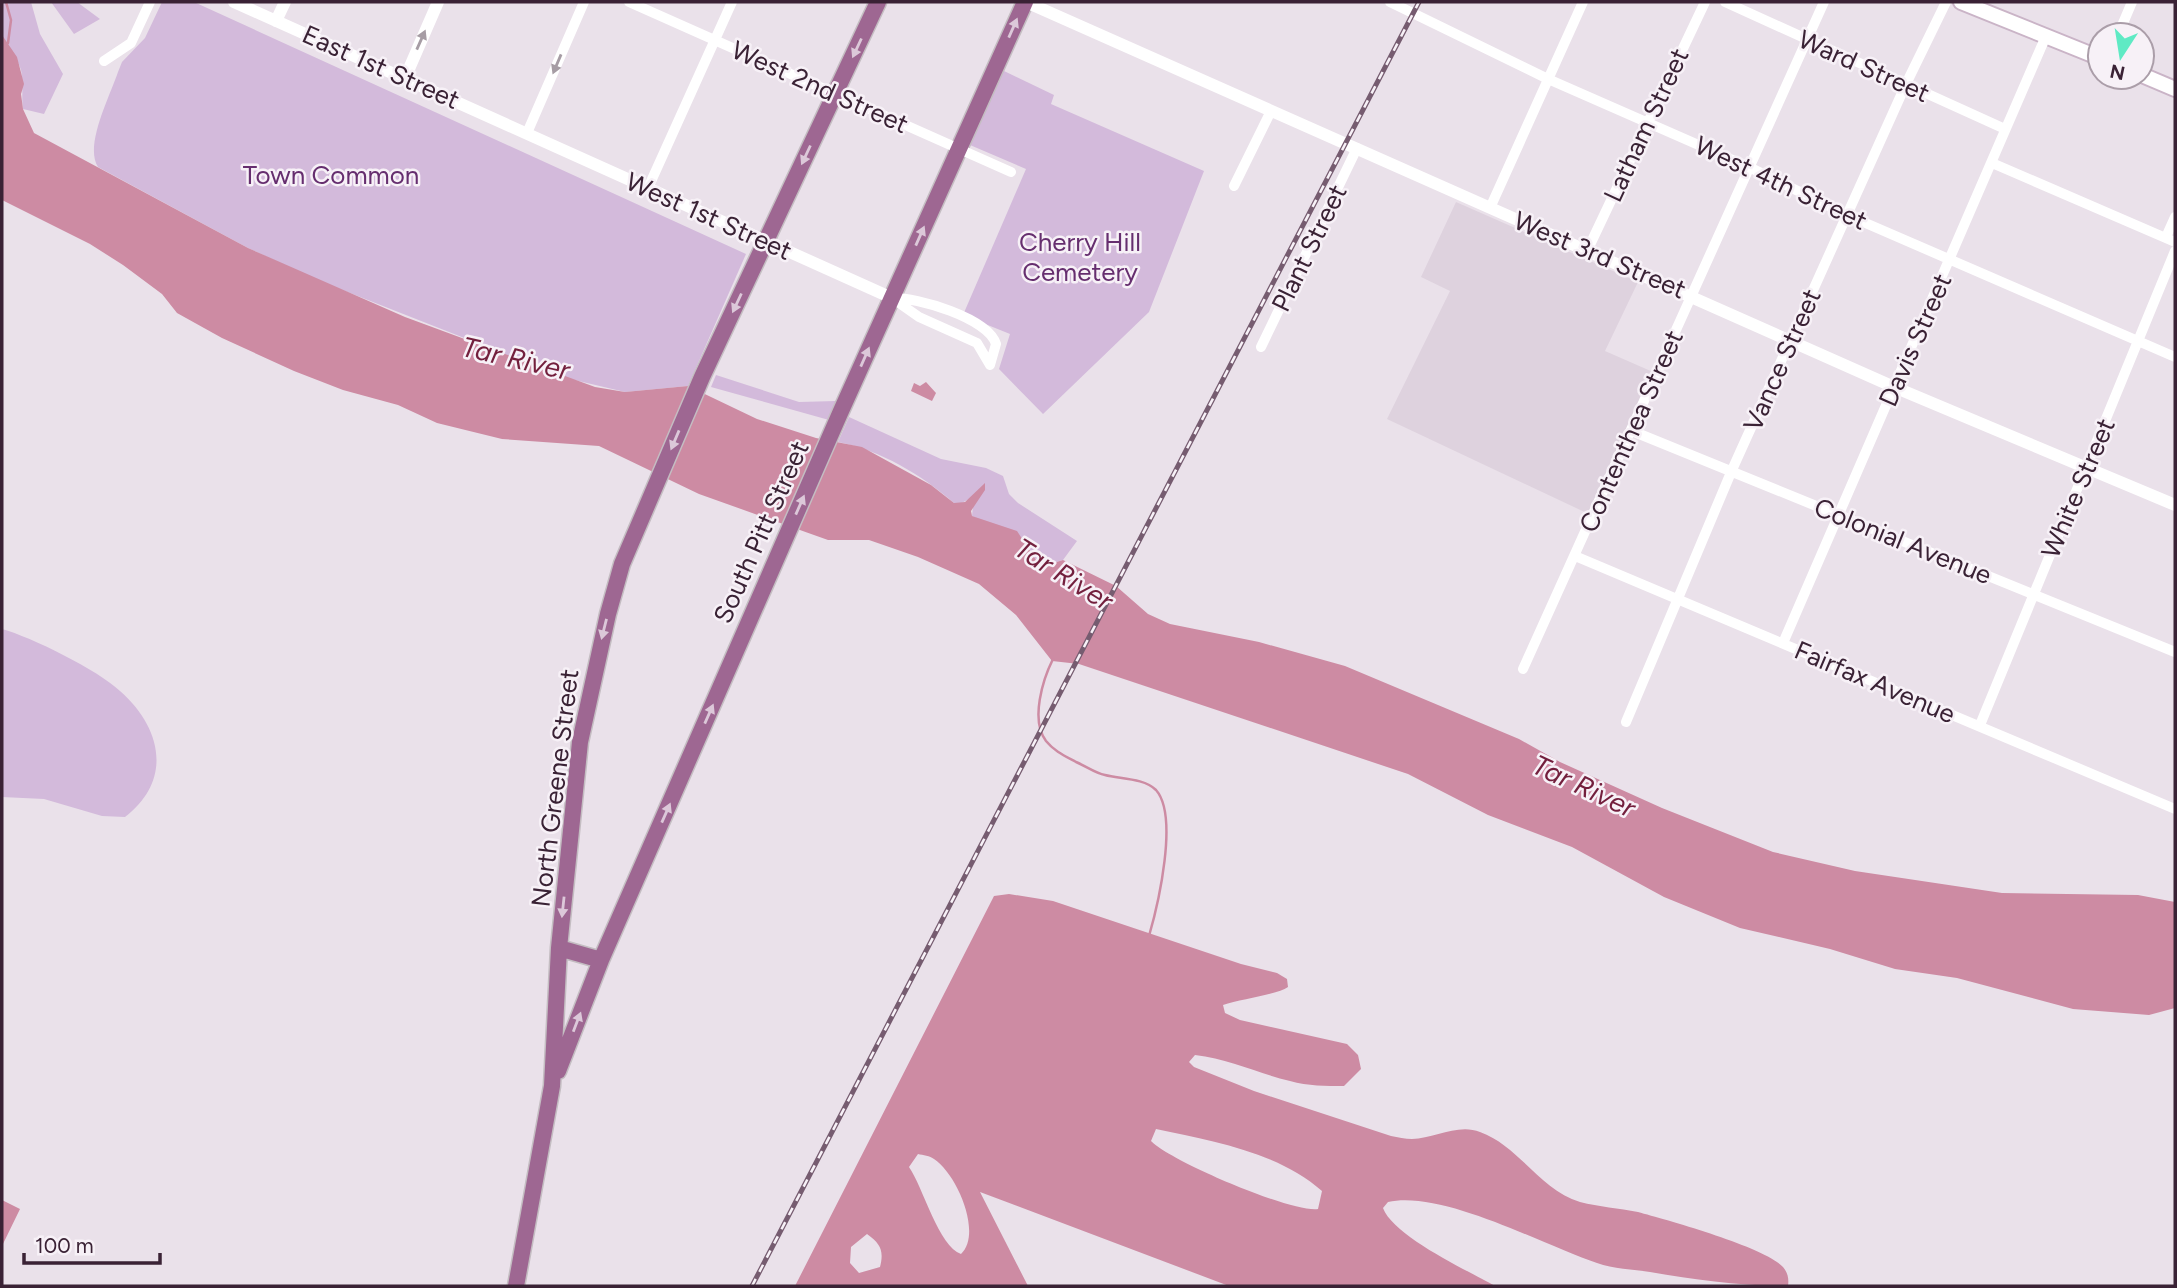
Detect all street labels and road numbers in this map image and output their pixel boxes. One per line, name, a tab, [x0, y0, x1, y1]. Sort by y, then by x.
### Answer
street label: East 1st Street	[297, 18, 465, 116]
street label: Ward Street	[1793, 23, 1935, 109]
street label: West 2nd Street	[727, 34, 913, 140]
street label: Latham Street	[1596, 43, 1696, 207]
street label: West 4th Street	[1690, 129, 1872, 237]
street label: West 1st Street	[621, 165, 797, 267]
street label: Plant Street	[1264, 179, 1354, 317]
street label: West 3rd Street	[1509, 204, 1691, 306]
street label: Davis Street	[1872, 269, 1959, 411]
street label: Vance Street	[1736, 284, 1828, 436]
street label: Contenthea Street	[1572, 325, 1690, 537]
street label: White Street	[2034, 413, 2122, 563]
street label: South Pitt Street	[706, 436, 816, 628]
street label: Colonial Avenue	[1810, 491, 1996, 591]
street label: Fairfax Avenue	[1790, 634, 1960, 730]
street label: North Greene Street	[525, 667, 586, 909]

